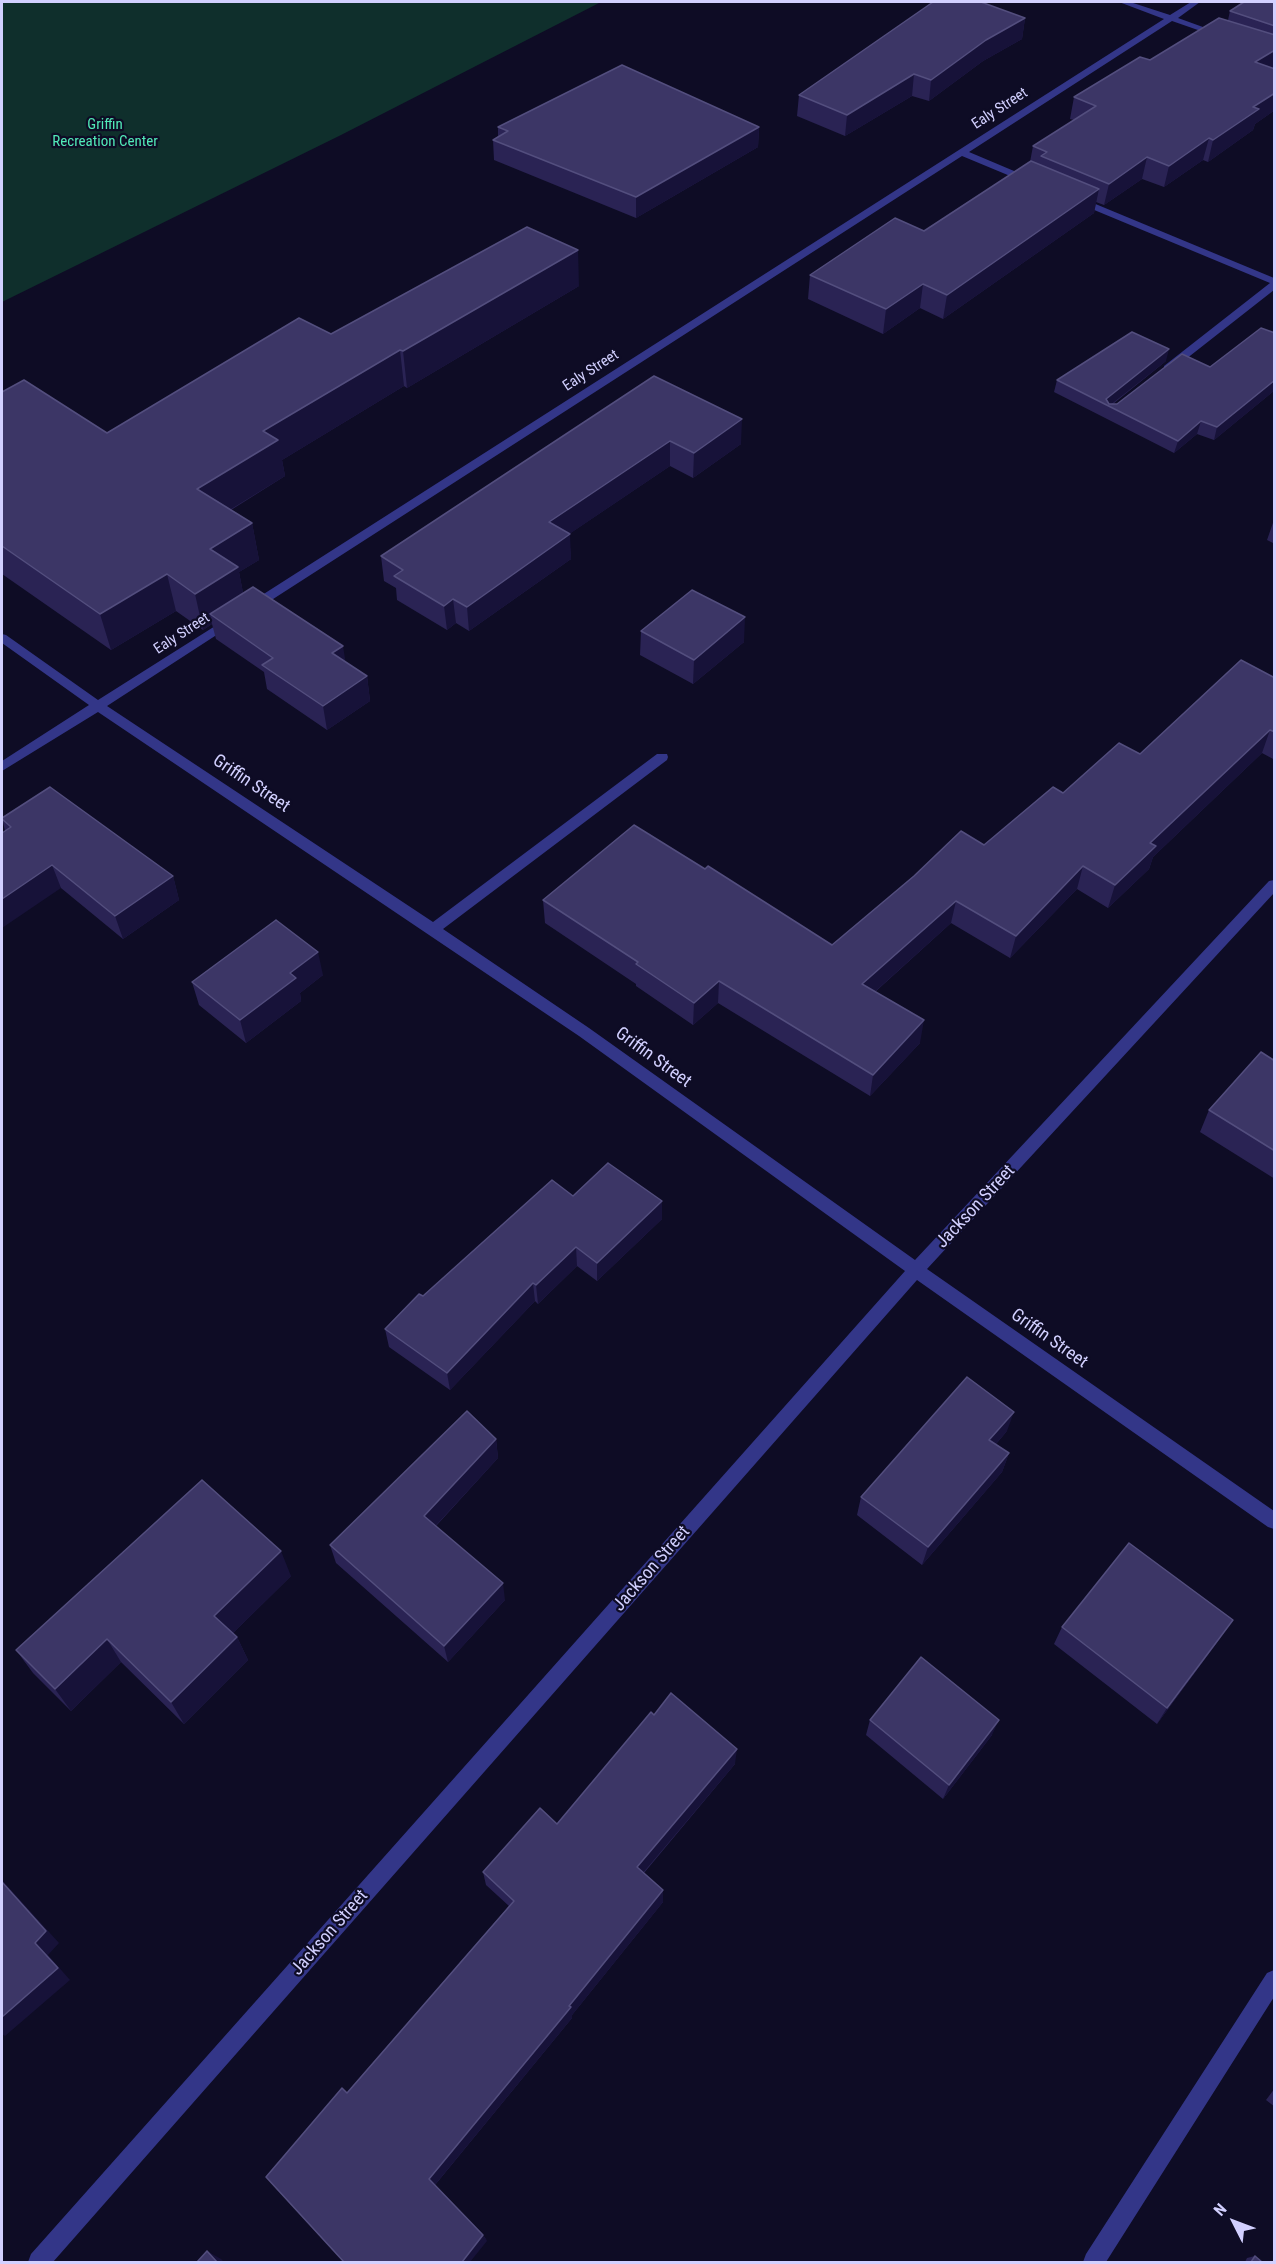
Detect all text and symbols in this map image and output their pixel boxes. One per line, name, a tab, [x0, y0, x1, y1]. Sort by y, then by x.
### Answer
street label: Ealy Street	[969, 84, 1031, 134]
park label: Griffin Recreation Center	[52, 116, 158, 151]
street label: Ealy Street	[560, 346, 622, 396]
street label: Ealy Street	[151, 609, 213, 659]
street label: Griffin Street	[208, 750, 294, 818]
street label: Griffin Street	[611, 1023, 695, 1093]
street label: Jackson Street	[932, 1161, 1020, 1253]
street label: Griffin Street	[1006, 1305, 1092, 1373]
street label: Jackson Street	[609, 1522, 695, 1616]
street label: Jackson Street	[287, 1886, 373, 1980]
north arrow	[1204, 2192, 1264, 2252]
text: N	[1210, 2200, 1231, 2220]

